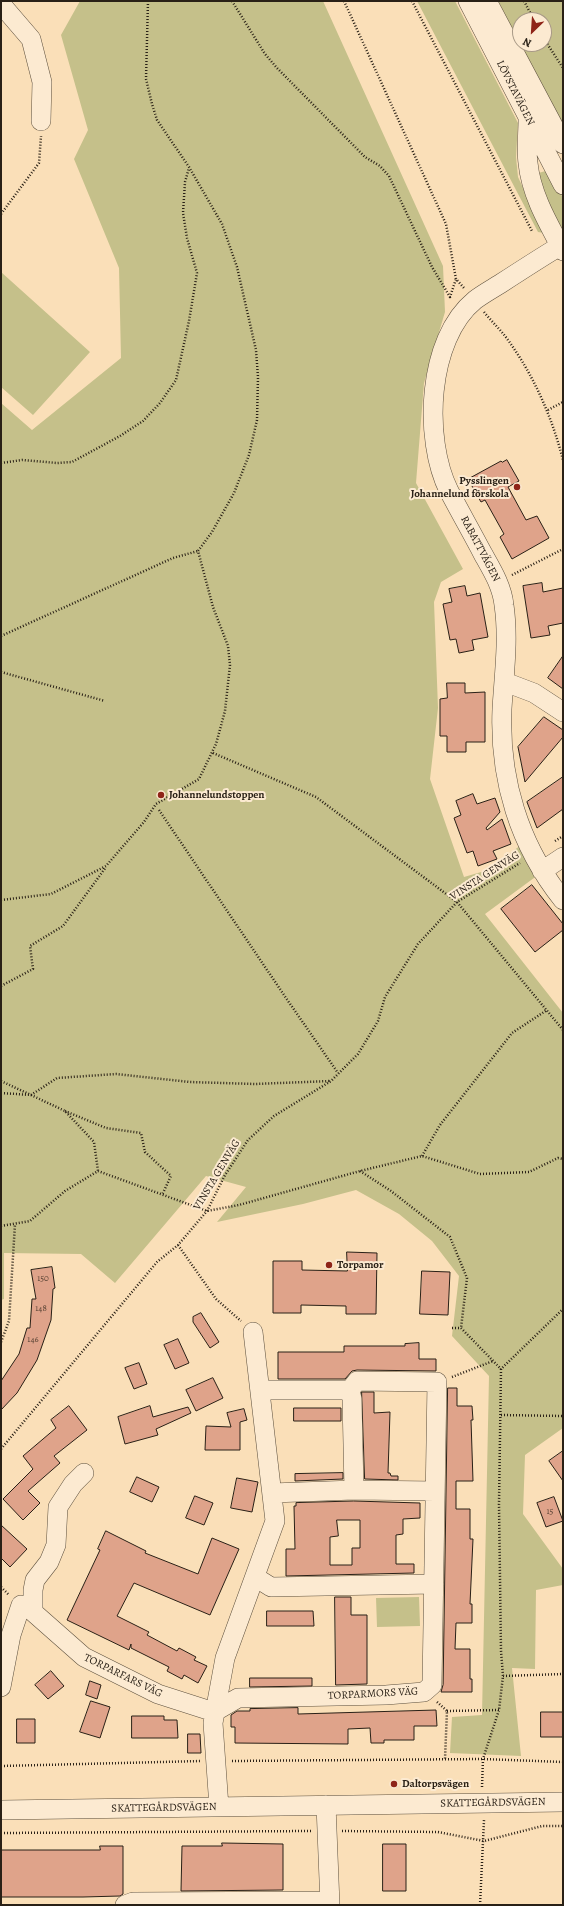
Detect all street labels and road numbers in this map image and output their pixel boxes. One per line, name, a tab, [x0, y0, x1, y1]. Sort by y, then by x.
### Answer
street label: LÖVSTAVÄGEN	[493, 58, 537, 128]
street label: RABATTVÄGEN	[457, 514, 503, 584]
street label: VINSTA GENVÄG	[448, 849, 522, 903]
street label: VINSTA GENVÄG	[191, 1137, 243, 1213]
street label: TORPARFARS VÄG	[82, 1651, 164, 1701]
street label: TORPARMORS VÄG	[327, 1685, 419, 1703]
street label: SKATTEGÅRDSVÄGEN	[440, 1795, 546, 1811]
street label: SKATTEGÅRDSVÄGEN	[111, 1800, 217, 1816]

